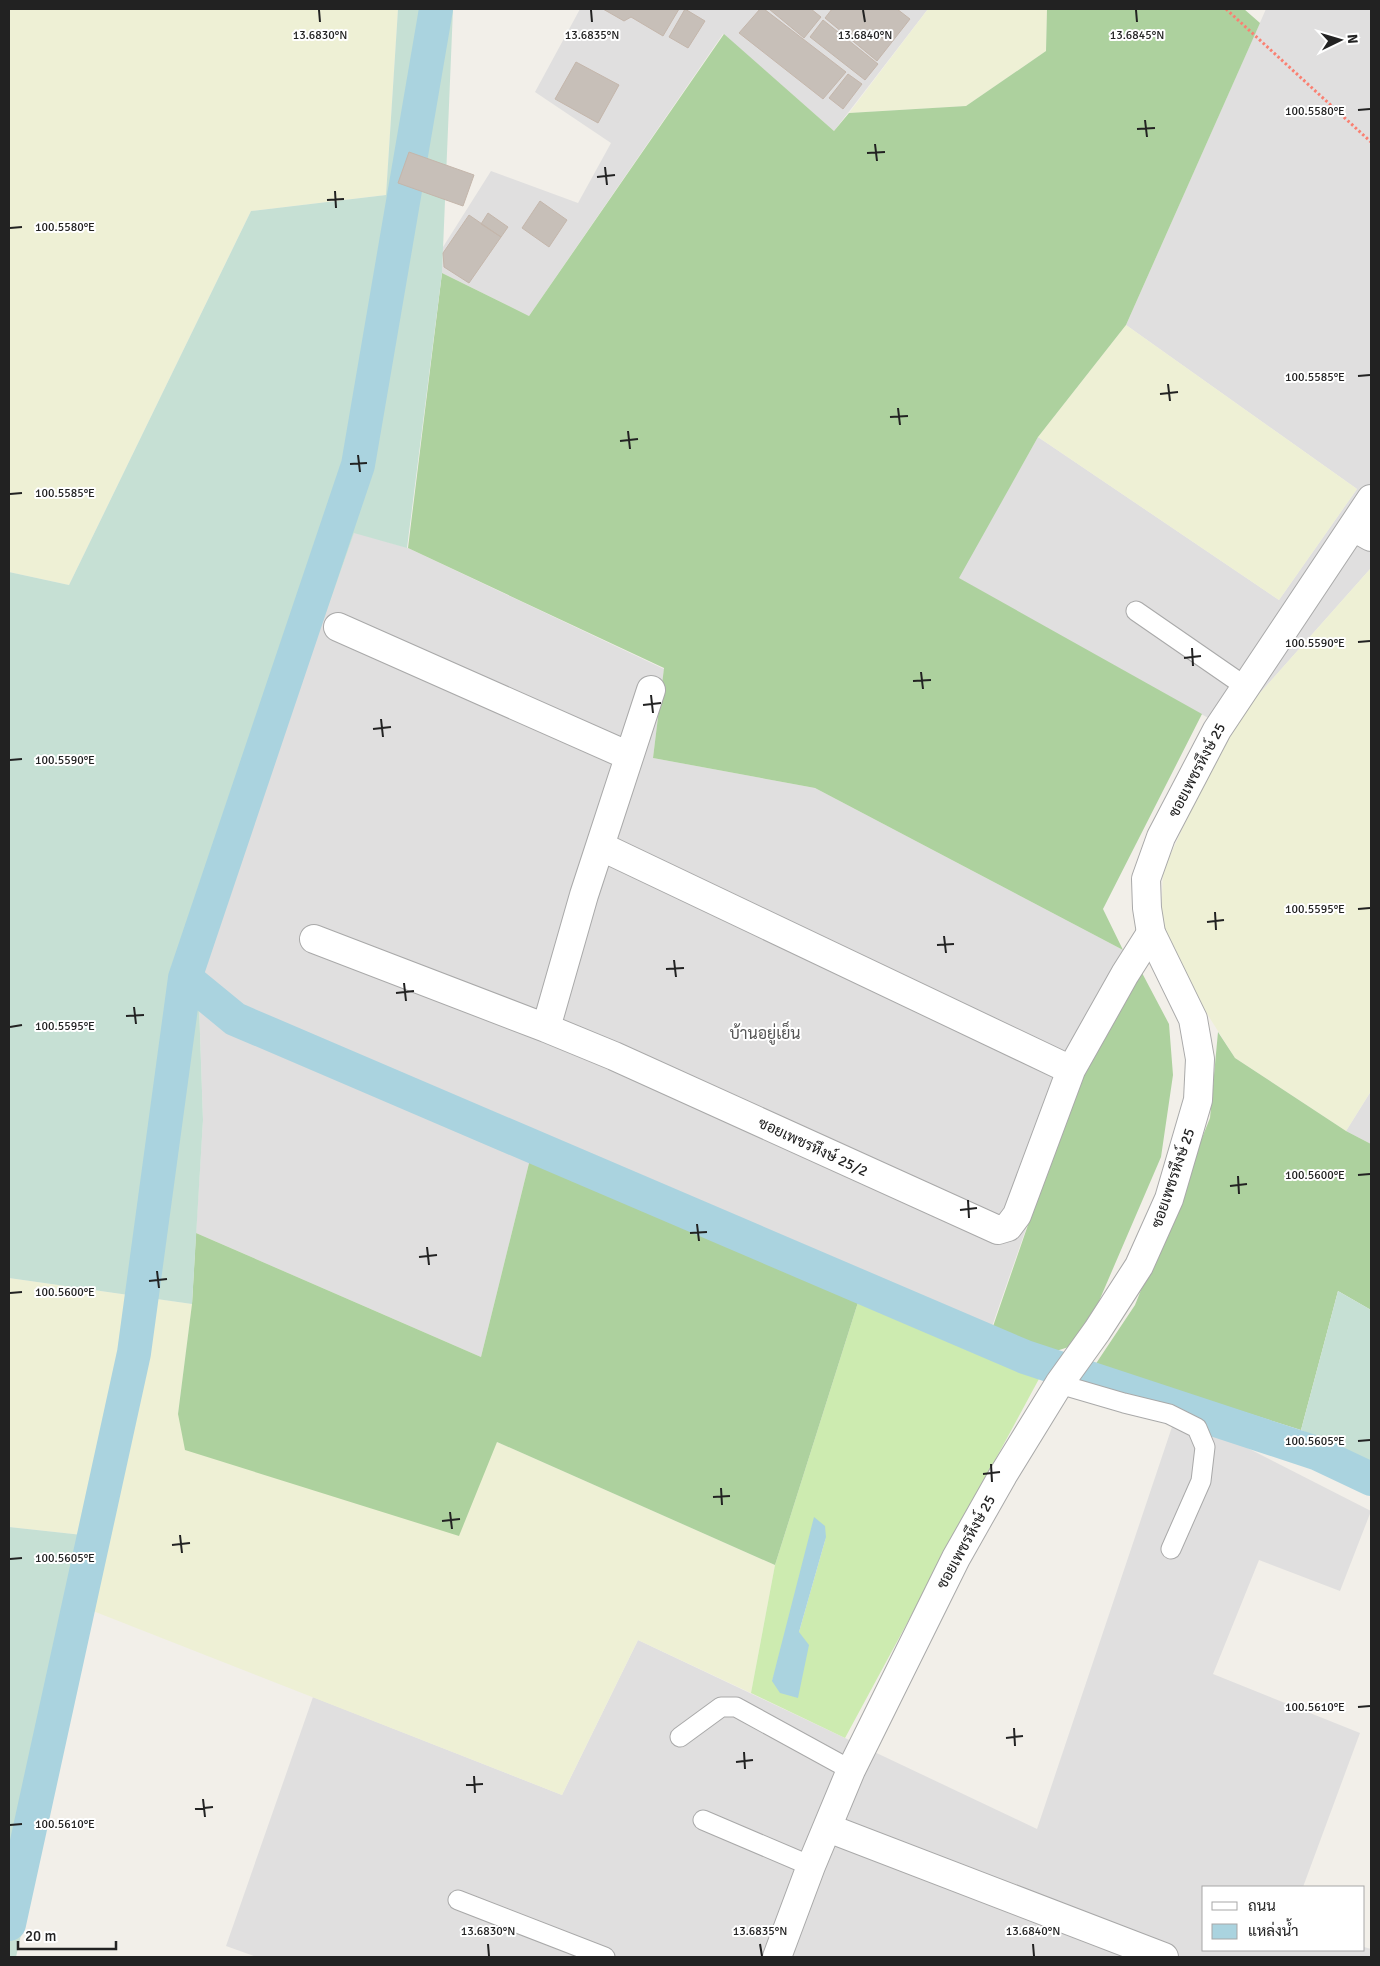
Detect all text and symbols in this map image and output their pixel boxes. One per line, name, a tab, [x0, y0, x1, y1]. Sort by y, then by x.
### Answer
north arrow	[1315, 15, 1365, 65]
text: 13.6830°N	[293, 28, 347, 43]
text: 13.6835°N	[565, 28, 619, 43]
text: 13.6840°N	[838, 28, 892, 43]
text: 13.6845°N	[1110, 28, 1164, 43]
text: N	[1344, 33, 1361, 45]
text: 100.5580°E	[1285, 104, 1345, 119]
text: 100.5580°E	[35, 220, 95, 235]
text: 100.5585°E	[1285, 370, 1345, 385]
text: 100.5585°E	[35, 486, 95, 501]
text: 100.5590°E	[1285, 636, 1345, 651]
street label: ซอยเพชรหึงษ์ 25	[1164, 719, 1229, 820]
text: 100.5590°E	[35, 753, 95, 768]
text: 100.5595°E	[1285, 902, 1345, 917]
text: 100.5595°E	[35, 1019, 95, 1034]
district label: บ้านอยู่เย็น	[729, 1020, 801, 1045]
street label: ซอยเพชรหึงษ์ 25/2	[755, 1113, 871, 1180]
street label: ซอยเพชรหึงษ์ 25	[1147, 1125, 1199, 1230]
text: 100.5600°E	[1285, 1168, 1345, 1183]
text: 100.5600°E	[35, 1285, 95, 1300]
text: 100.5605°E	[1285, 1434, 1345, 1449]
street label: ซอยเพชรหึงษ์ 25	[932, 1491, 999, 1592]
text: 100.5605°E	[35, 1551, 95, 1566]
text: 100.5610°E	[1285, 1700, 1345, 1715]
text: 100.5610°E	[35, 1817, 95, 1832]
legend	[1202, 1886, 1365, 1951]
text: ถนน	[1248, 1897, 1276, 1915]
scale bar	[18, 1918, 115, 1950]
text: แหล่งน้ำ	[1248, 1918, 1299, 1940]
text: 13.6830°N	[461, 1924, 515, 1939]
text: 13.6835°N	[733, 1924, 787, 1939]
text: 13.6840°N	[1006, 1924, 1060, 1939]
text: 20 m	[25, 1927, 56, 1945]

